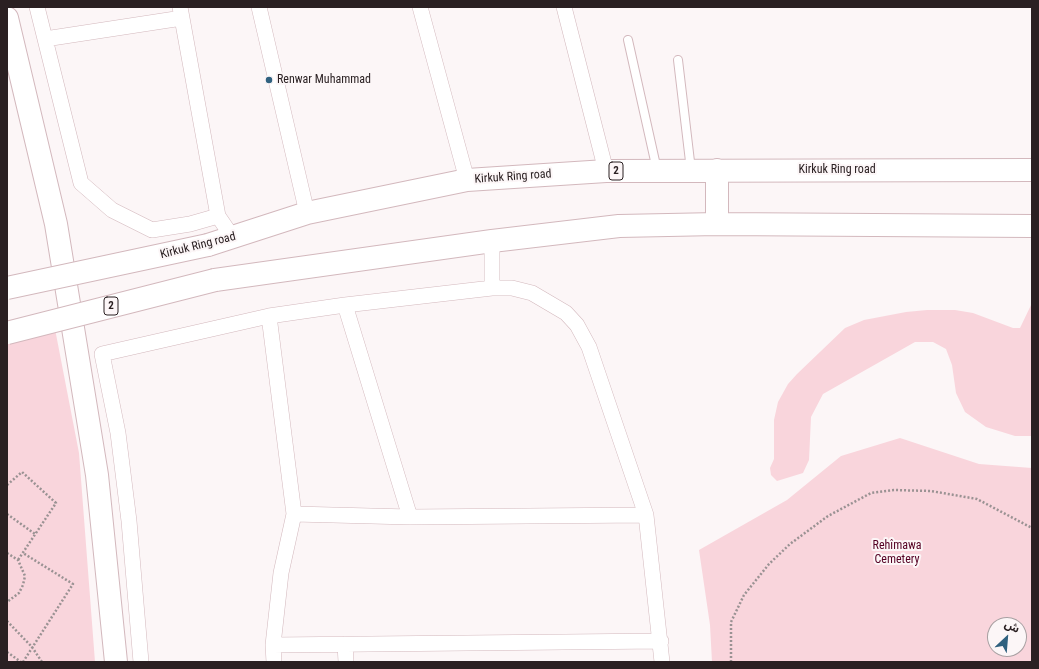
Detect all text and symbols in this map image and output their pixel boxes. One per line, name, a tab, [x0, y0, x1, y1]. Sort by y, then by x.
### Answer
place label: Renwar Muhammad	[277, 73, 371, 87]
marker: Renwar Muhammad	[264, 75, 274, 85]
road number: 2	[609, 162, 623, 180]
street label: Kirkuk Ring road	[798, 163, 876, 177]
street label: Kirkuk Ring road	[474, 167, 552, 187]
street label: Kirkuk Ring road	[159, 230, 237, 262]
road number: 2	[104, 297, 118, 315]
park label: Rehîmawa Cemetery	[873, 539, 921, 567]
north arrow	[987, 617, 1027, 657]
text: ش	[1002, 618, 1022, 636]

